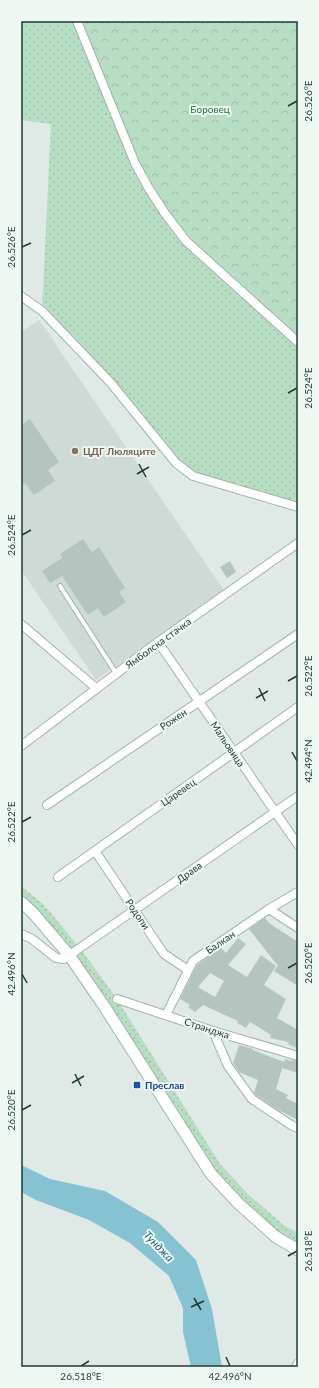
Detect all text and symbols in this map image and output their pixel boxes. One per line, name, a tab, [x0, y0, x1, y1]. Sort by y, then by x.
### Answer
text: 26.526°E	[302, 80, 314, 122]
park label: Боровец	[190, 103, 230, 115]
text: 26.526°E	[5, 226, 17, 268]
text: 26.524°E	[302, 367, 314, 409]
place label: ЦДГ Люляците	[83, 445, 156, 457]
marker: ЦДГ Люляците	[70, 446, 80, 456]
text: 26.524°E	[5, 514, 17, 556]
street label: Ямболска стачка	[122, 615, 193, 671]
text: 26.522°E	[302, 655, 314, 697]
street label: Рожен	[157, 706, 189, 732]
street label: Мальовица	[208, 719, 248, 769]
text: 42.494°N	[302, 739, 314, 783]
street label: Царевец	[158, 776, 198, 808]
text: 26.522°E	[5, 801, 17, 843]
street label: Драва	[174, 859, 204, 885]
street label: Родопи	[123, 896, 153, 932]
street label: Балкан	[203, 928, 237, 956]
text: 26.520°E	[302, 942, 314, 984]
text: 42.496°N	[5, 952, 17, 996]
street label: Странджа	[183, 1015, 231, 1041]
place label: Преслав	[145, 1079, 184, 1091]
marker: Преслав	[132, 1080, 142, 1090]
text: 26.520°E	[5, 1089, 17, 1131]
water label: Тунджа	[141, 1228, 177, 1264]
text: 26.518°E	[302, 1230, 314, 1272]
text: 26.518°E	[60, 1370, 102, 1382]
text: 42.496°N	[208, 1370, 252, 1382]

